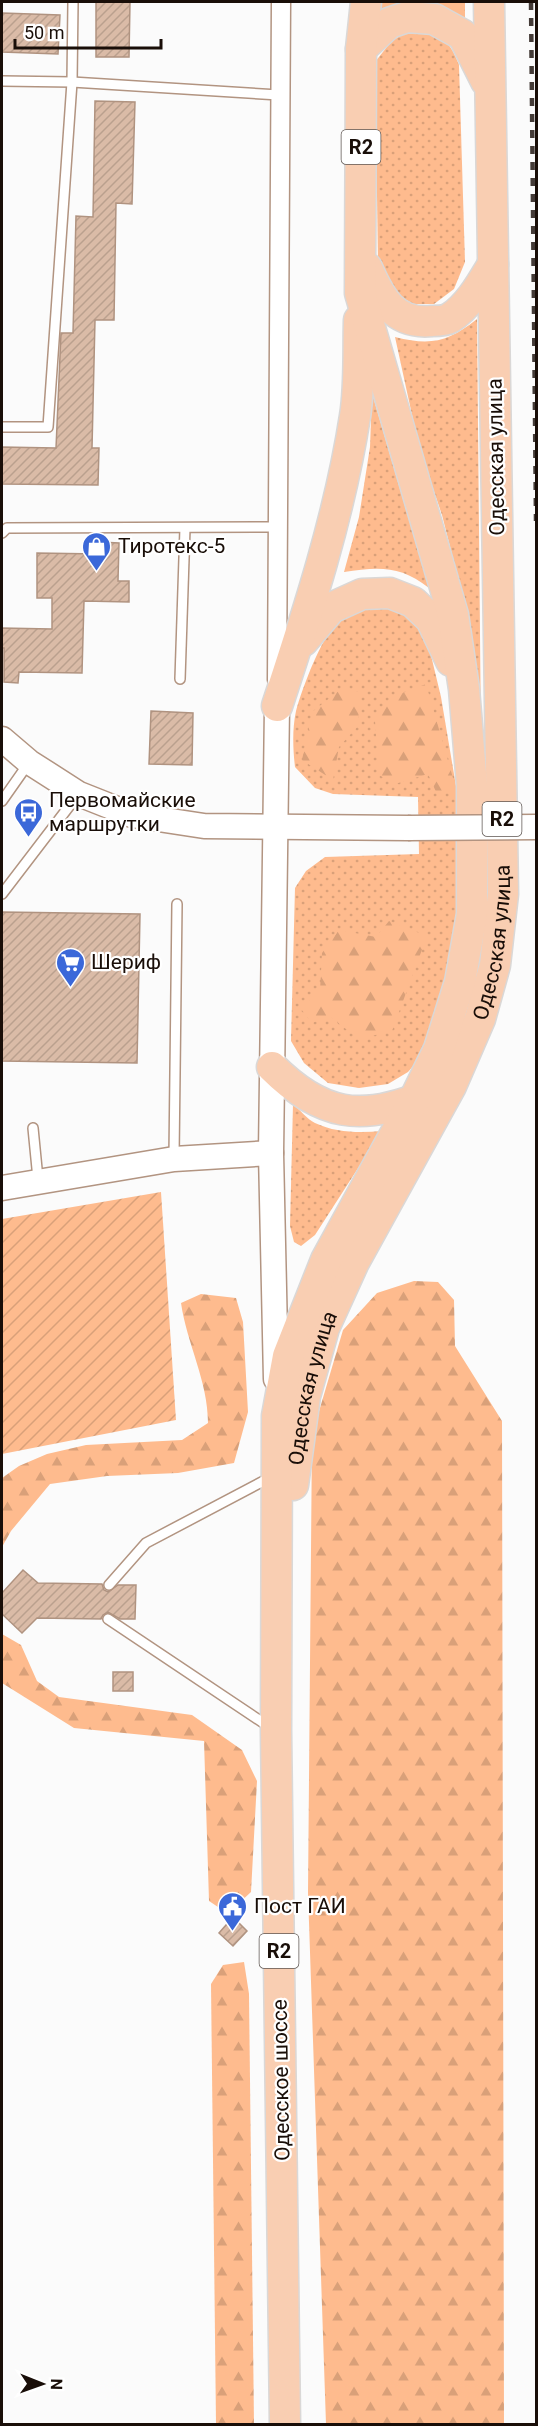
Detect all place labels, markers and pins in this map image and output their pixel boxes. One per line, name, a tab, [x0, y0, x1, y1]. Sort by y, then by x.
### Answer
shop icon: Тиротекс-5	[81, 530, 113, 572]
place label: Тиротекс-5	[118, 534, 225, 558]
place label: Первомайские маршрутки	[49, 788, 196, 836]
bus stop icon: Первомайские маршрутки	[12, 796, 44, 838]
supermarket icon: Шериф	[54, 946, 86, 988]
place label: Шериф	[91, 950, 161, 974]
public building icon: Пост ГАИ	[217, 1890, 249, 1932]
place label: Пост ГАИ	[254, 1894, 346, 1918]

